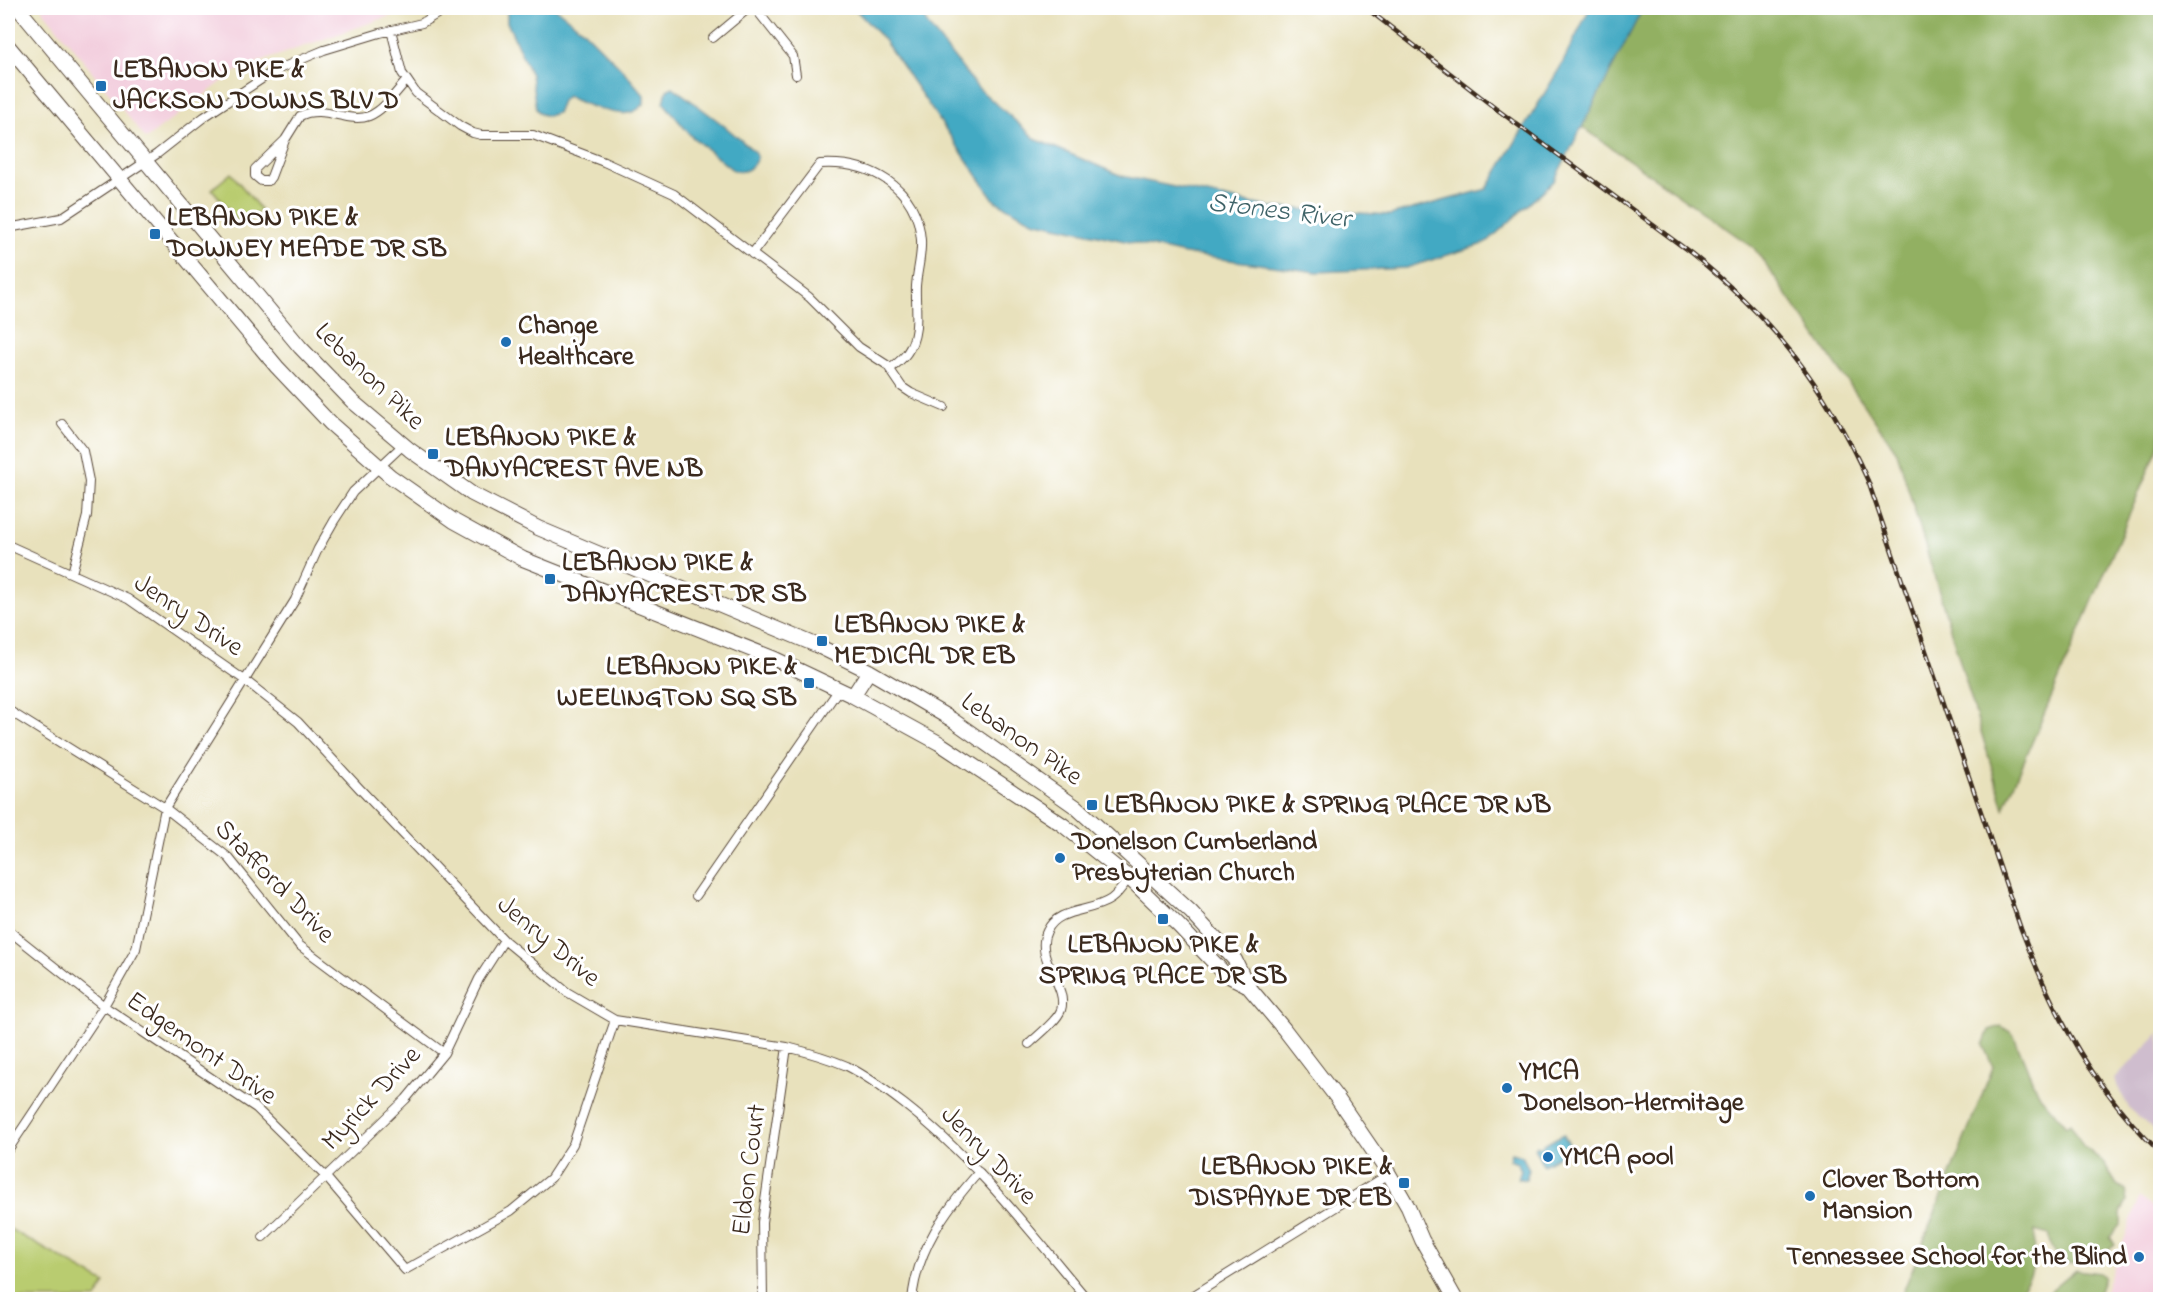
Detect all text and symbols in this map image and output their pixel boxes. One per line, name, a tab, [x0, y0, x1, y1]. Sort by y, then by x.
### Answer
place label: LEBANON PIKE & JACKSON DOWNS BLV D	[113, 51, 399, 121]
marker: LEBANON PIKE & JACKSON DOWNS BLV D	[94, 79, 108, 93]
water label: Stones River	[1206, 183, 1356, 241]
place label: LEBANON PIKE & DOWNEY MEADE DR SB	[165, 199, 447, 269]
marker: LEBANON PIKE & DOWNEY MEADE DR SB	[148, 227, 162, 241]
place label: Change Healthcare	[518, 307, 635, 377]
street label: Lebanon Pike	[305, 314, 434, 441]
marker: Change Healthcare	[499, 335, 513, 349]
place label: LEBANON PIKE & DANYACREST AVE NB	[443, 419, 703, 489]
marker: LEBANON PIKE & DANYACREST AVE NB	[426, 447, 440, 461]
place label: LEBANON PIKE & DANYACREST DR SB	[560, 544, 807, 614]
street label: Jenry Drive	[125, 565, 252, 668]
marker: LEBANON PIKE & DANYACREST DR SB	[543, 572, 557, 586]
place label: LEBANON PIKE & MEDICAL DR EB	[834, 606, 1026, 676]
marker: LEBANON PIKE & MEDICAL DR EB	[815, 634, 829, 648]
place label: LEBANON PIKE & WEELINGTON SQ SB	[557, 648, 798, 718]
marker: LEBANON PIKE & WEELINGTON SQ SB	[802, 676, 816, 690]
street label: Lebanon Pike	[952, 684, 1091, 797]
place label: LEBANON PIKE & SPRING PLACE DR NB	[1104, 786, 1551, 825]
marker: LEBANON PIKE & SPRING PLACE DR NB	[1085, 798, 1099, 812]
street label: Stafford Drive	[205, 811, 344, 954]
place label: Donelson Cumberland Presbyterian Church	[1070, 823, 1318, 893]
marker: Donelson Cumberland Presbyterian Church	[1053, 851, 1067, 865]
street label: Jenry Drive	[488, 887, 609, 998]
marker: LEBANON PIKE & SPRING PLACE DR SB	[1156, 912, 1170, 926]
place label: LEBANON PIKE & SPRING PLACE DR SB	[1039, 926, 1287, 996]
street label: Edgemont Drive	[118, 982, 285, 1116]
street label: Myrick Drive	[313, 1037, 432, 1160]
place label: YMCA Donelson-Hermitage	[1517, 1053, 1745, 1124]
marker: YMCA Donelson-Hermitage	[1500, 1081, 1514, 1095]
street label: Jenry Drive	[931, 1097, 1046, 1215]
street label: Eldon Court	[723, 1102, 777, 1238]
place label: YMCA pool	[1559, 1138, 1673, 1177]
place label: LEBANON PIKE & DISPAYNE DR EB	[1188, 1148, 1393, 1218]
marker: YMCA pool	[1541, 1150, 1555, 1164]
place label: Clover Bottom Mansion	[1822, 1161, 1979, 1231]
marker: LEBANON PIKE & DISPAYNE DR EB	[1397, 1176, 1411, 1190]
marker: Clover Bottom Mansion	[1803, 1189, 1817, 1203]
place label: Tennessee School for the Blind	[1786, 1238, 2128, 1277]
marker: Tennessee School for the Blind	[2132, 1250, 2146, 1264]

